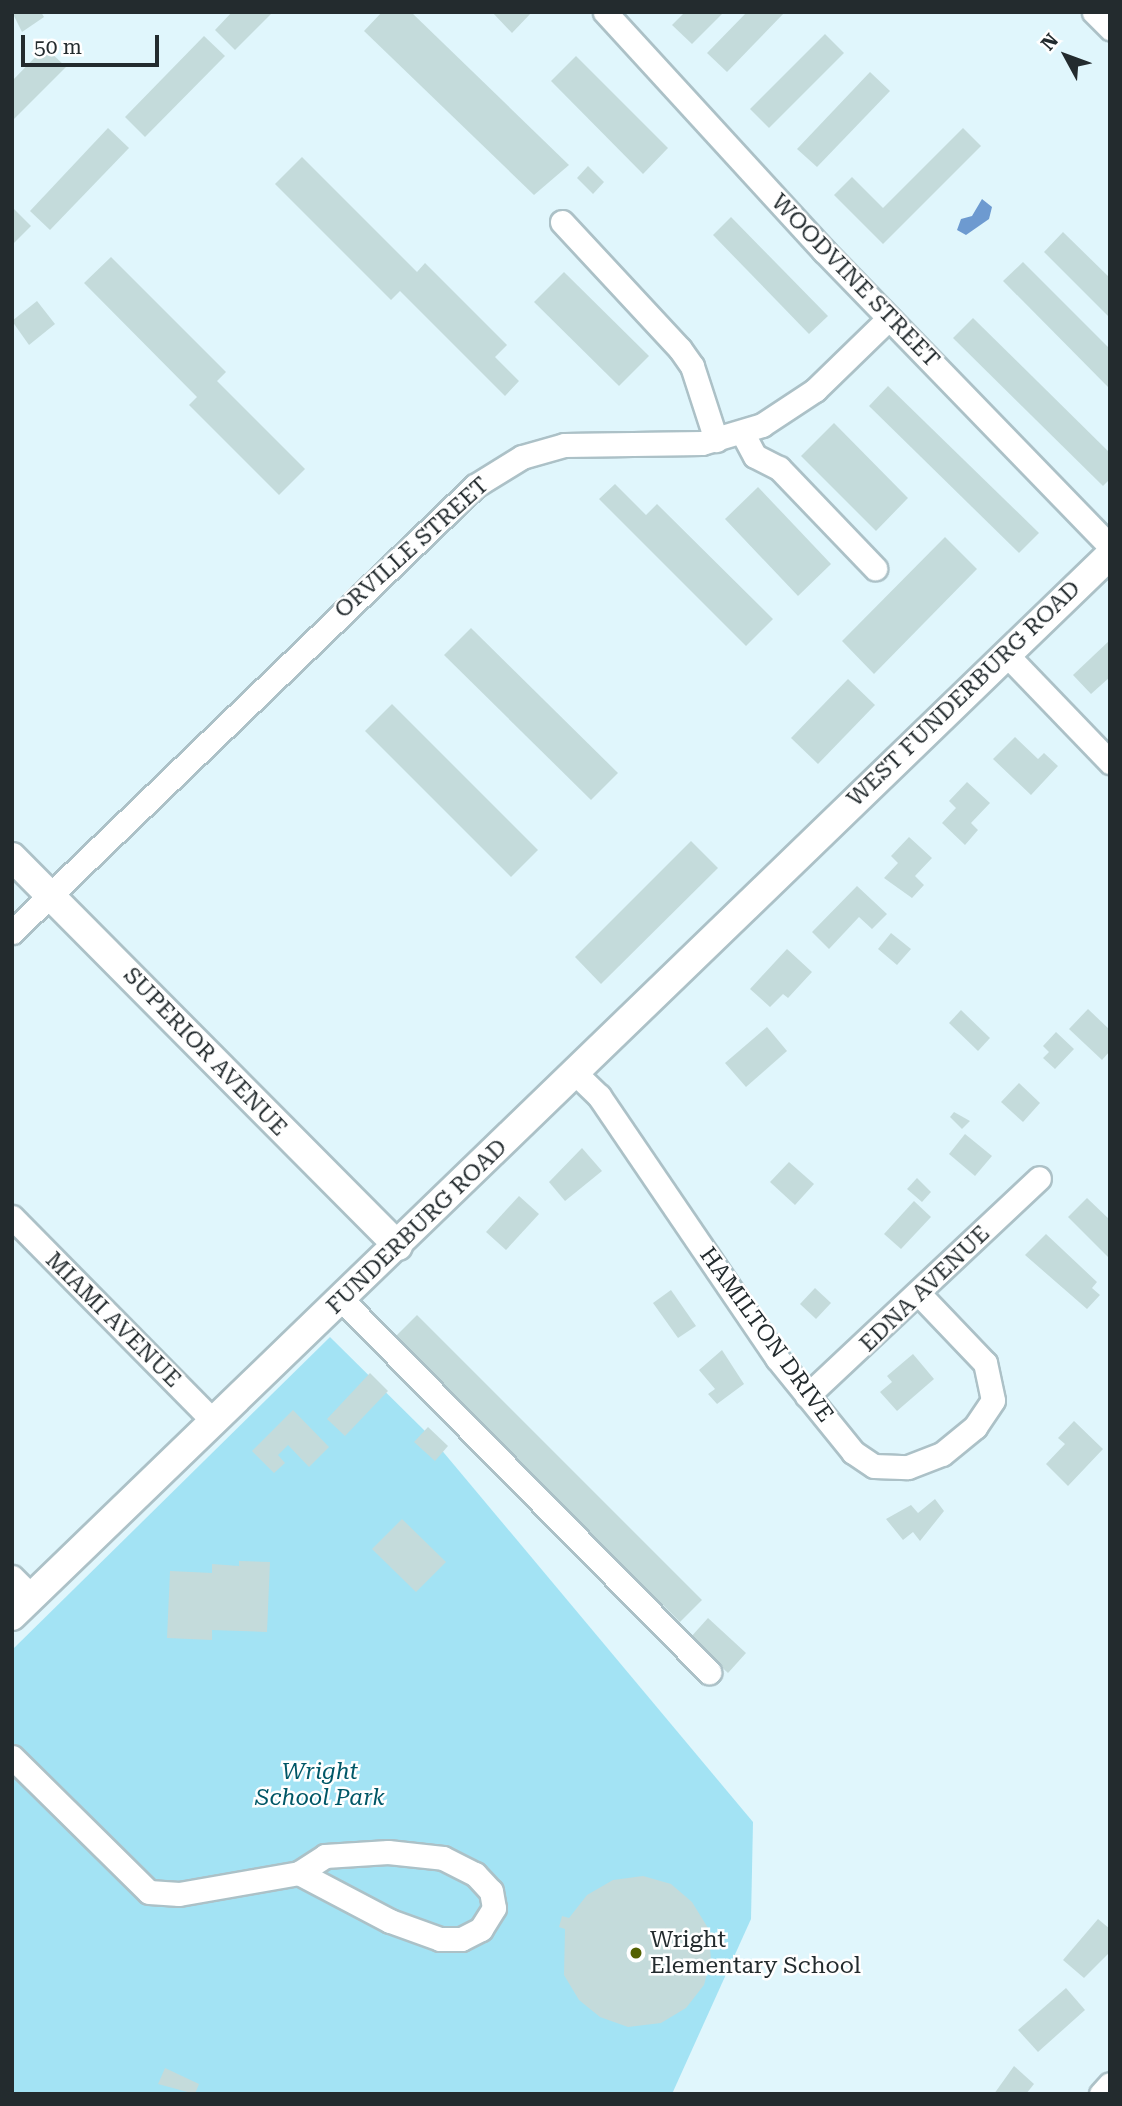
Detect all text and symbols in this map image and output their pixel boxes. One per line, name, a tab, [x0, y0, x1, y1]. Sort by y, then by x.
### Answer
scale bar	[24, 21, 163, 65]
north arrow	[1031, 21, 1101, 91]
text: N	[1036, 29, 1063, 55]
text: 50 m	[34, 35, 82, 59]
street label: WOODVINE STREET	[765, 188, 945, 374]
street label: ORVILLE STREET	[329, 472, 495, 624]
street label: WEST FUNDERBURG ROAD	[842, 575, 1086, 813]
street label: SUPERIOR AVENUE	[117, 962, 293, 1142]
street label: FUNDERBURG ROAD	[321, 1134, 513, 1320]
street label: EDNA AVENUE	[854, 1220, 996, 1358]
street label: HAMILTON DRIVE	[693, 1242, 839, 1428]
street label: MIAMI AVENUE	[40, 1247, 186, 1393]
park label: Wright School Park	[255, 1758, 385, 1812]
place label: Wright Elementary School	[650, 1926, 861, 1980]
marker: Wright Elementary School	[628, 1945, 644, 1961]

